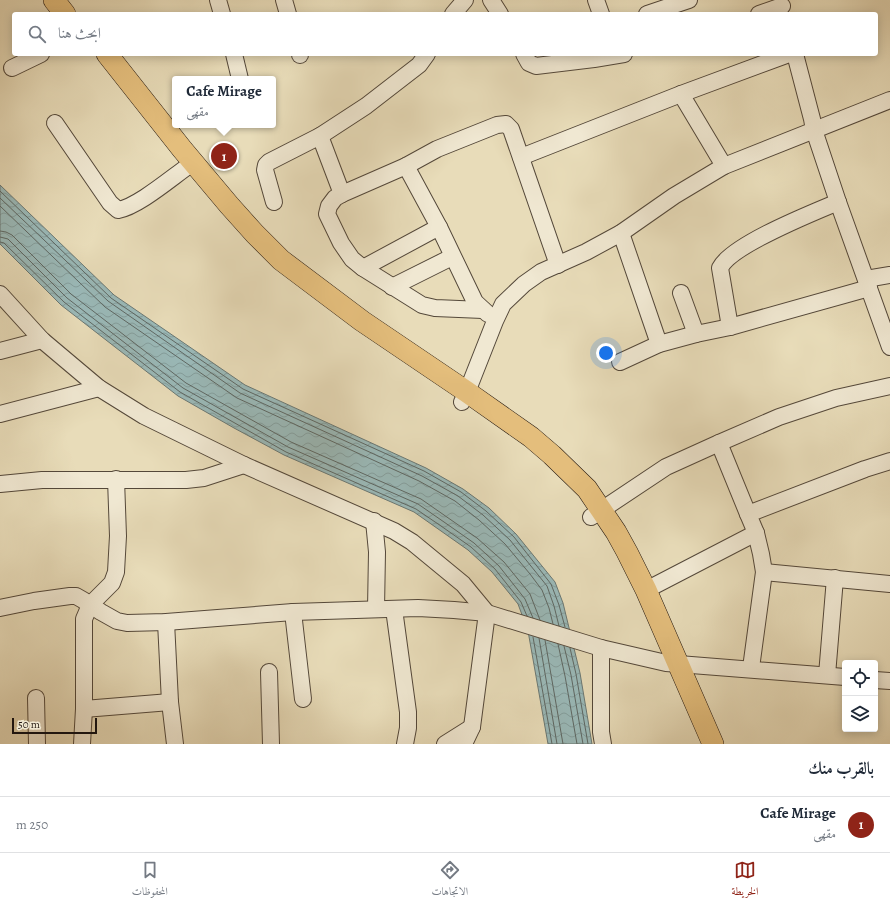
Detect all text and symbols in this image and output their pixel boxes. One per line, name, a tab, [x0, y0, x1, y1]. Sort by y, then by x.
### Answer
search box	[12, 12, 878, 56]
icon: search	[26, 23, 48, 45]
text: ابحث هنا	[58, 23, 101, 43]
popup	[172, 76, 276, 128]
text: Cafe Mirage	[186, 81, 262, 101]
text: مقهى	[186, 103, 209, 120]
pin: 1	[211, 141, 237, 171]
your location	[596, 343, 616, 363]
map controls	[842, 660, 878, 732]
button: locate	[842, 660, 878, 696]
button: layers	[842, 696, 878, 732]
scale bar	[12, 716, 97, 735]
text: 50 m	[18, 717, 40, 732]
text: بالقرب منك	[808, 757, 874, 780]
text: Cafe Mirage	[760, 803, 836, 823]
text: 250 m	[16, 816, 48, 833]
text: 1	[859, 816, 863, 833]
text: مقهى	[813, 825, 836, 842]
tab: المحفوظات	[132, 859, 168, 902]
tab: الاتجاهات	[431, 859, 468, 902]
tab: الخريطة	[732, 859, 758, 902]

